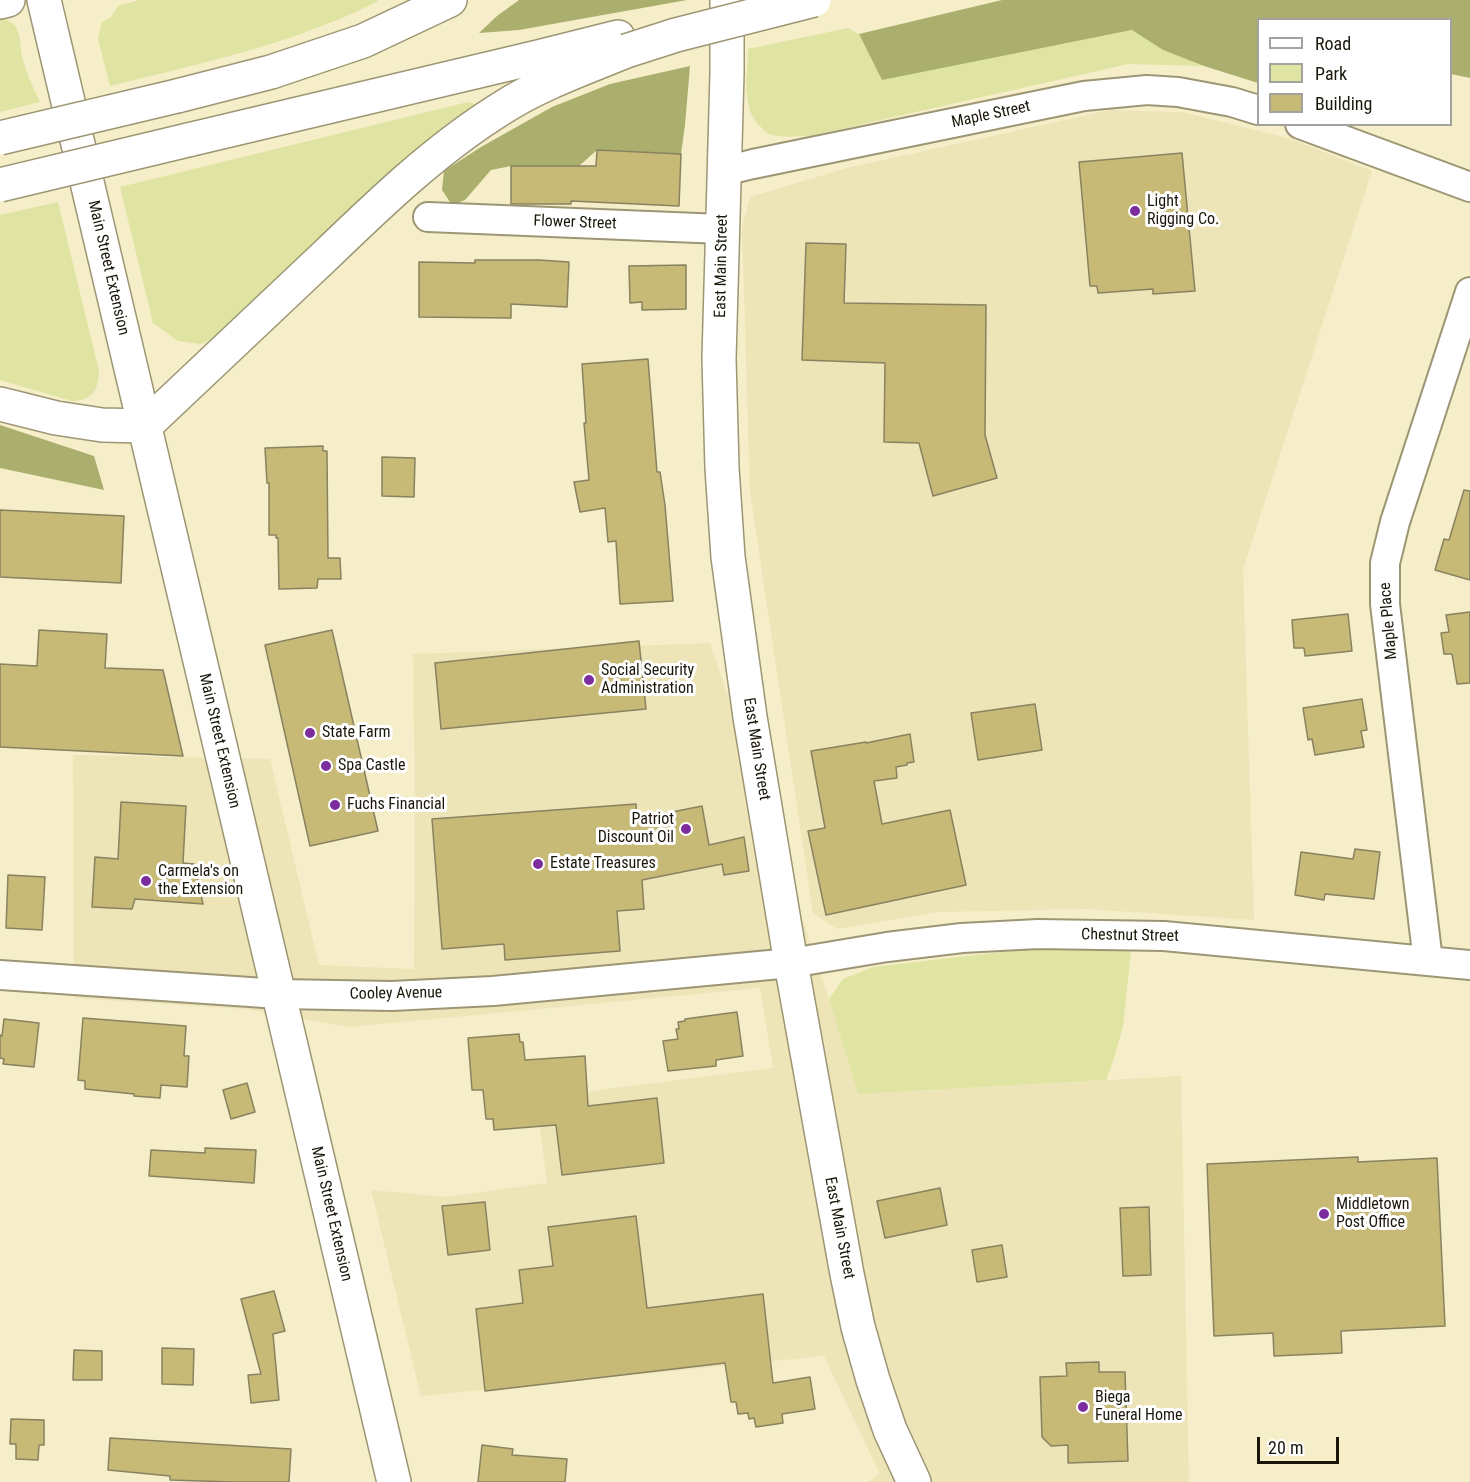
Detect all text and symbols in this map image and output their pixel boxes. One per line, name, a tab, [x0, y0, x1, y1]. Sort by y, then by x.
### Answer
legend	[1257, 18, 1452, 126]
text: Road	[1315, 33, 1351, 54]
text: Park	[1315, 63, 1347, 84]
text: Building	[1315, 93, 1372, 114]
street label: Maple Street	[950, 97, 1032, 133]
place label: Light Rigging Co.	[1147, 192, 1219, 230]
street label: Main Street Extension	[83, 199, 133, 337]
marker: Light Rigging Co.	[1128, 204, 1142, 218]
street label: Flower Street	[533, 212, 617, 234]
street label: East Main Street	[711, 214, 733, 318]
street label: Maple Place	[1376, 582, 1402, 660]
place label: Social Security Administration	[601, 661, 694, 699]
street label: Main Street Extension	[194, 672, 244, 810]
marker: Social Security Administration	[582, 673, 596, 687]
street label: East Main Street	[738, 696, 774, 802]
place label: State Farm	[322, 723, 391, 743]
marker: State Farm	[303, 726, 317, 740]
place label: Spa Castle	[338, 756, 405, 776]
marker: Spa Castle	[319, 759, 333, 773]
place label: Fuchs Financial	[347, 795, 445, 815]
marker: Fuchs Financial	[328, 798, 342, 812]
place label: Patriot Discount Oil	[598, 810, 674, 848]
marker: Patriot Discount Oil	[679, 822, 693, 836]
place label: Estate Treasures	[550, 854, 656, 874]
marker: Estate Treasures	[531, 857, 545, 871]
place label: Carmela's on the Extension	[158, 862, 243, 900]
marker: Carmela's on the Extension	[139, 874, 153, 888]
street label: Chestnut Street	[1081, 926, 1179, 946]
street label: Cooley Avenue	[350, 984, 442, 1004]
street label: Main Street Extension	[306, 1145, 356, 1283]
street label: East Main Street	[820, 1175, 858, 1281]
place label: Middletown Post Office	[1336, 1195, 1410, 1233]
marker: Middletown Post Office	[1317, 1207, 1331, 1221]
place label: Biega Funeral Home	[1095, 1388, 1183, 1426]
marker: Biega Funeral Home	[1076, 1400, 1090, 1414]
scale bar	[1260, 1425, 1342, 1463]
text: 20 m	[1268, 1437, 1303, 1458]

